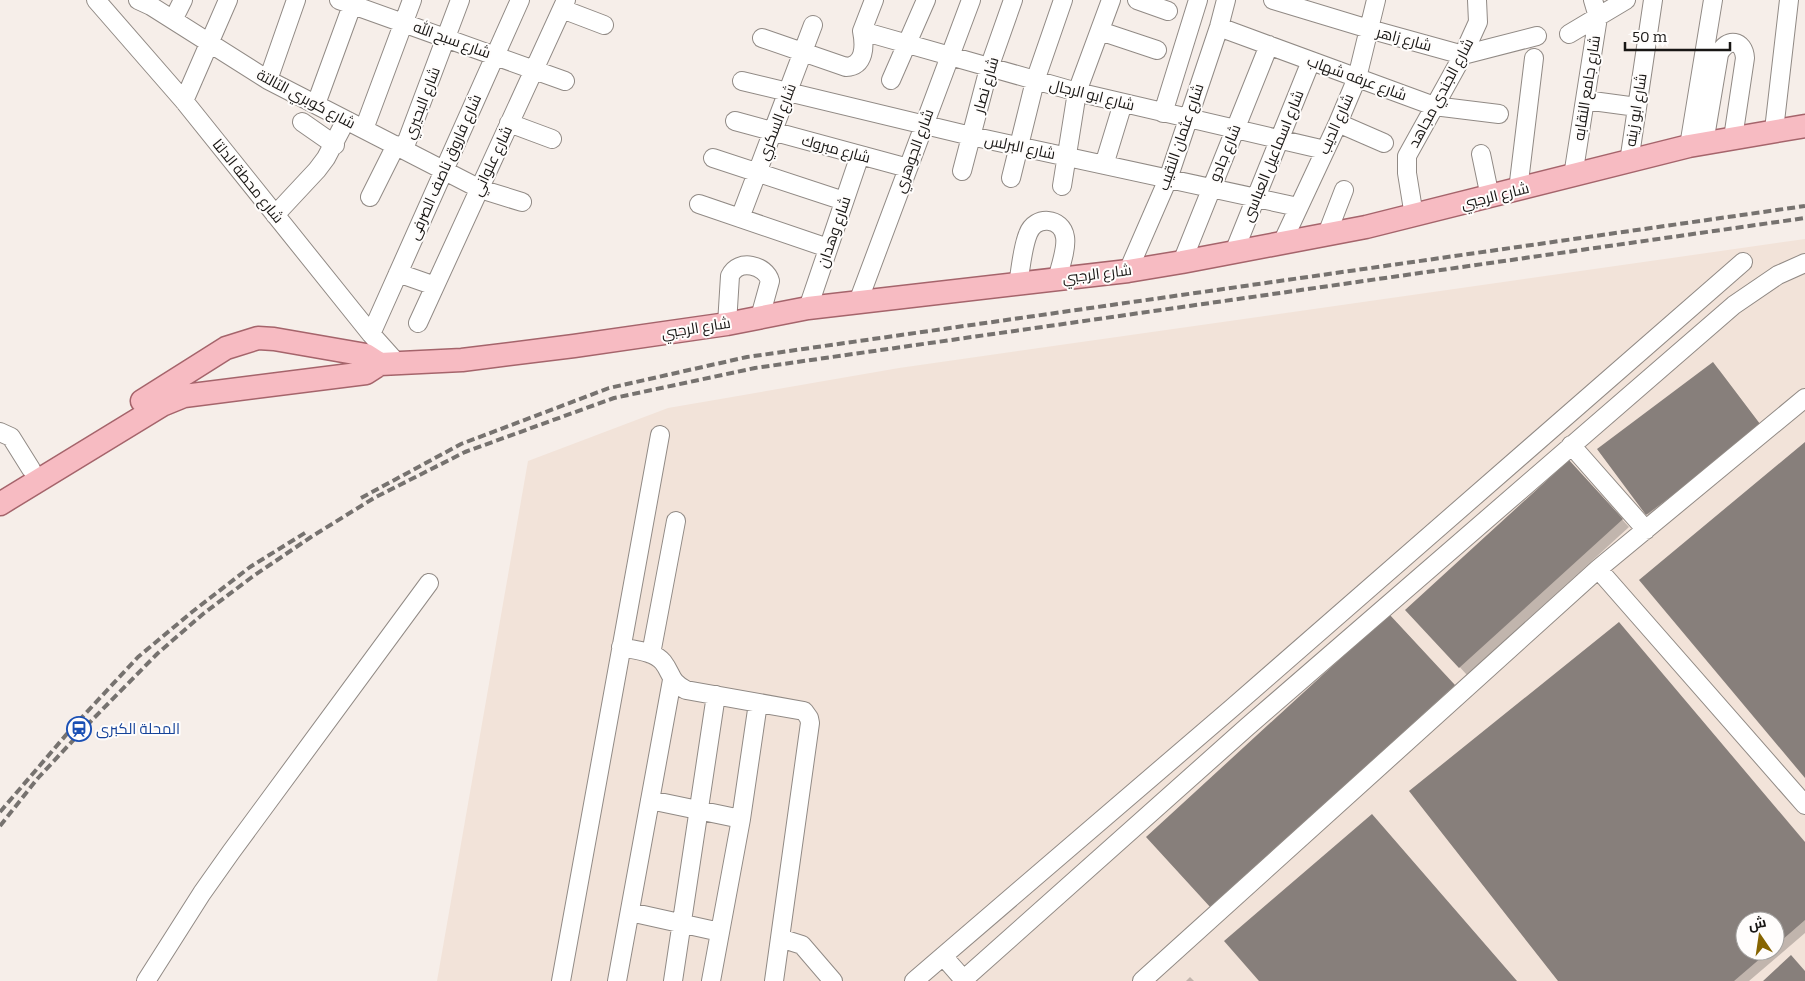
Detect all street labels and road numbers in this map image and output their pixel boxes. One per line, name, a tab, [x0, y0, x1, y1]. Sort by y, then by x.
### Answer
street label: شارع سبح الله	[410, 17, 494, 64]
street label: شارع زاهر	[1373, 23, 1434, 57]
street label: شارع جامع النقابه	[1570, 34, 1606, 142]
street label: شارع الجندي مجاهد	[1405, 35, 1480, 152]
street label: شارع عرفه شهاب	[1304, 52, 1409, 106]
street label: شارع نصار	[969, 55, 1004, 117]
street label: شارع البحيري	[400, 64, 447, 143]
street label: شارع كوبري التالتة	[252, 65, 358, 135]
street label: شارع ابو زينه	[1621, 72, 1653, 148]
street label: شارع ابو الرجال	[1047, 76, 1136, 116]
street label: شارع السكري	[754, 81, 803, 164]
street label: شارع عثمان النقيب	[1154, 81, 1210, 193]
street label: شارع اسماعيل العباسى	[1238, 87, 1310, 225]
street label: شارع فاروق ناصف الصرفى	[405, 91, 487, 243]
street label: شارع الديب	[1315, 91, 1359, 158]
street label: شارع الجوهري	[891, 107, 940, 196]
street label: شارع جادو	[1205, 122, 1246, 185]
street label: شارع علواني	[468, 123, 519, 200]
street label: شارع مبروك	[799, 131, 872, 169]
street label: شارع البرلس	[983, 131, 1057, 165]
street label: شارع محطة الدلتا	[207, 135, 287, 228]
street label: شارع الرجبي	[1459, 179, 1532, 216]
street label: شارع وهدان	[813, 194, 856, 271]
street label: شارع الرجبي	[1061, 261, 1133, 290]
street label: شارع الرجبي	[660, 314, 732, 345]

